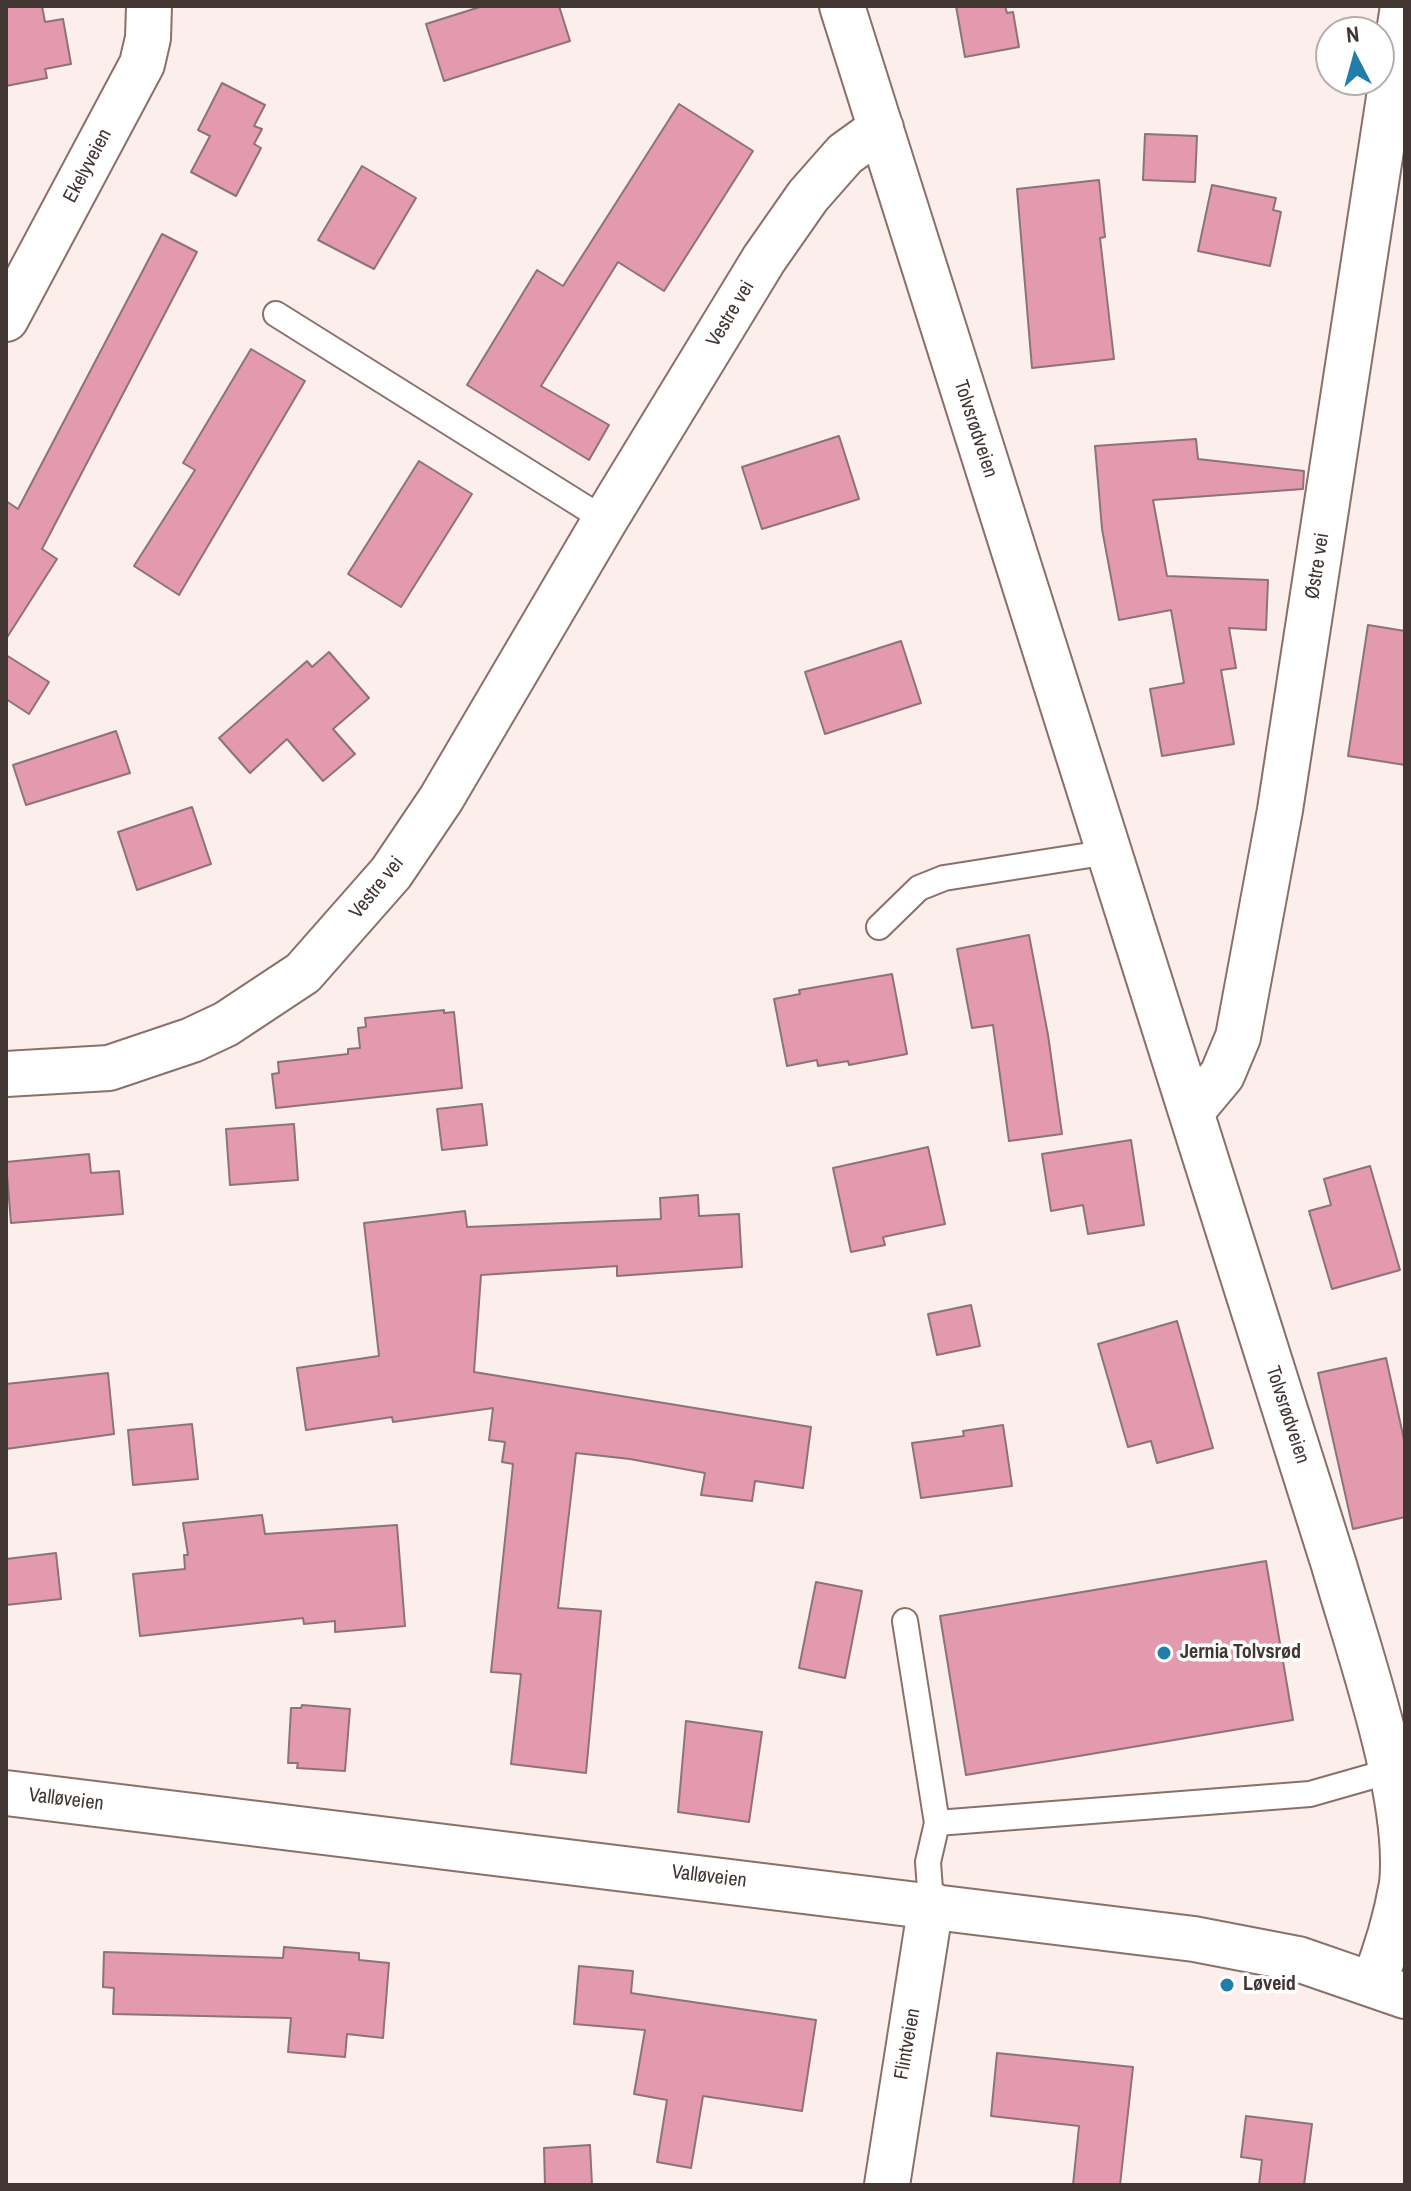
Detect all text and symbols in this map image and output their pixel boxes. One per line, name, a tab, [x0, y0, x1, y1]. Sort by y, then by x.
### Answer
north arrow	[1315, 16, 1395, 96]
text: N	[1345, 19, 1361, 50]
street label: Ekelyveien	[59, 125, 117, 207]
street label: Vestre vei	[702, 277, 760, 351]
street label: Tolvsrødveien	[948, 377, 1002, 481]
street label: Østre vei	[1301, 531, 1335, 601]
street label: Vestre vei	[345, 852, 409, 924]
street label: Tolvsrødveien	[1260, 1363, 1314, 1467]
place label: Jernia Tolvsrød	[1180, 1641, 1301, 1665]
marker: Jernia Tolvsrød	[1155, 1644, 1173, 1662]
street label: Valløveien	[27, 1783, 105, 1817]
street label: Valløveien	[670, 1860, 748, 1894]
place label: Løveid	[1243, 1973, 1296, 1997]
marker: Løveid	[1218, 1976, 1236, 1994]
street label: Flintveien	[890, 2006, 926, 2082]

